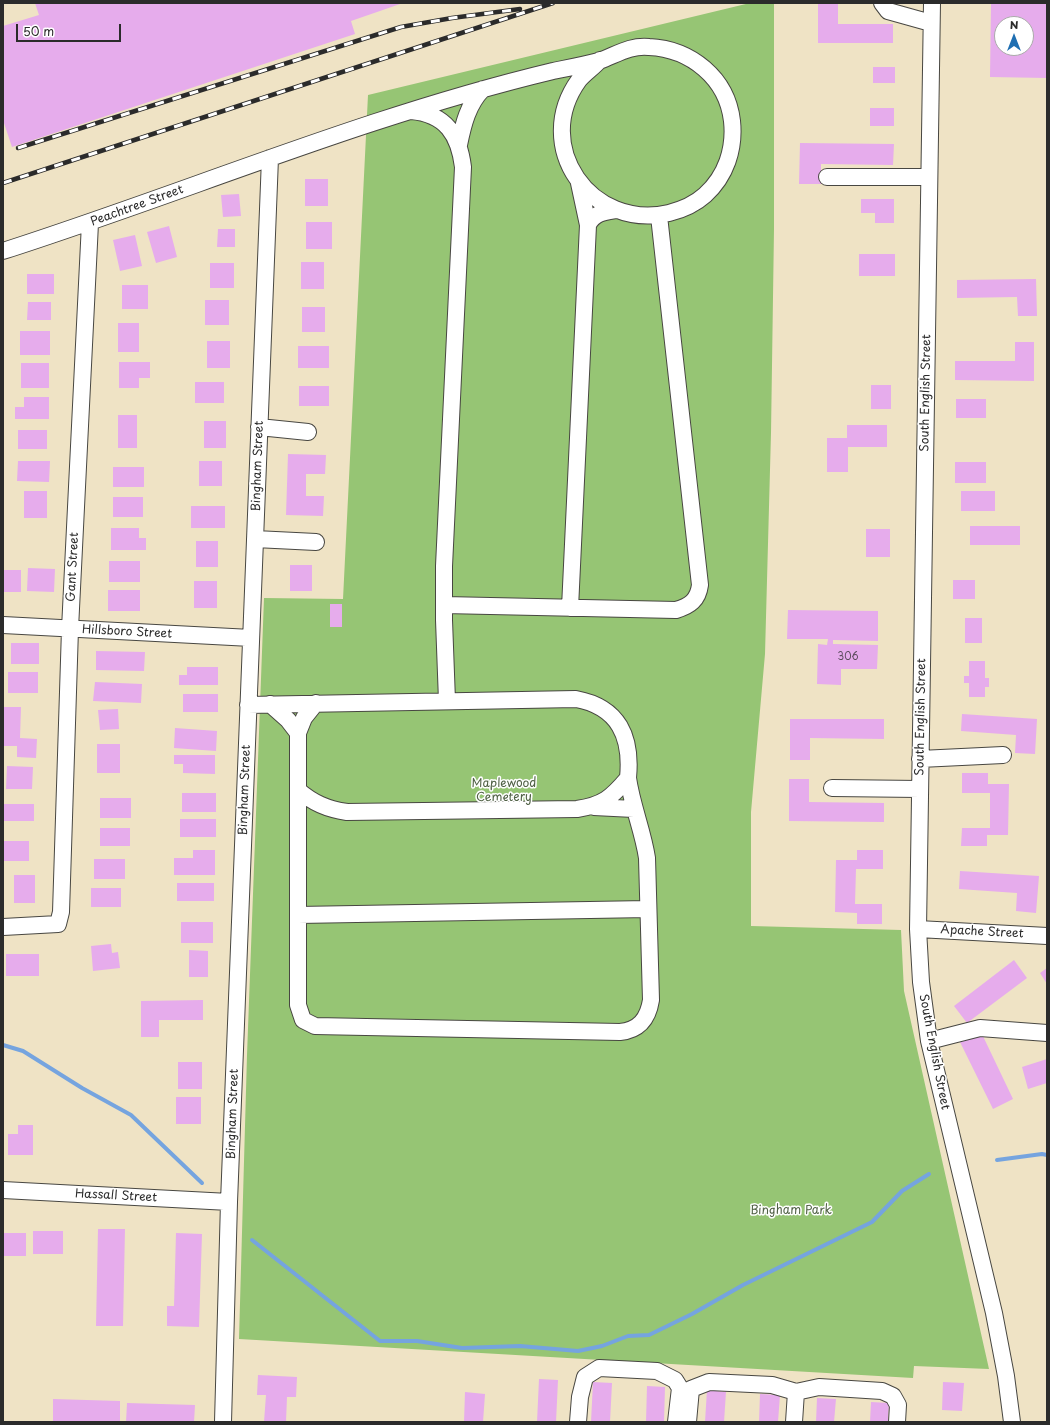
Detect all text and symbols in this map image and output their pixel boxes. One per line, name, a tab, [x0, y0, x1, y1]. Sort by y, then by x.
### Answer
scale bar	[18, 16, 123, 42]
north arrow	[994, 16, 1034, 56]
text: N	[1010, 16, 1018, 33]
text: 50 m	[23, 22, 54, 40]
street label: Peachtree Street	[89, 183, 185, 229]
street label: South English Street	[918, 334, 934, 452]
street label: Bingham Street	[249, 420, 267, 512]
street label: Gant Street	[64, 532, 82, 602]
street label: Hillsboro Street	[82, 622, 172, 642]
house number: 306	[838, 651, 858, 663]
street label: South English Street	[913, 658, 929, 776]
street label: Bingham Street	[236, 744, 254, 836]
park label: Maplewood Cemetery	[472, 777, 536, 805]
street label: Apache Street	[940, 923, 1024, 941]
street label: South English Street	[916, 993, 952, 1111]
street label: Bingham Street	[224, 1068, 242, 1160]
street label: Hassall Street	[75, 1187, 157, 1205]
park label: Bingham Park	[750, 1204, 832, 1218]

